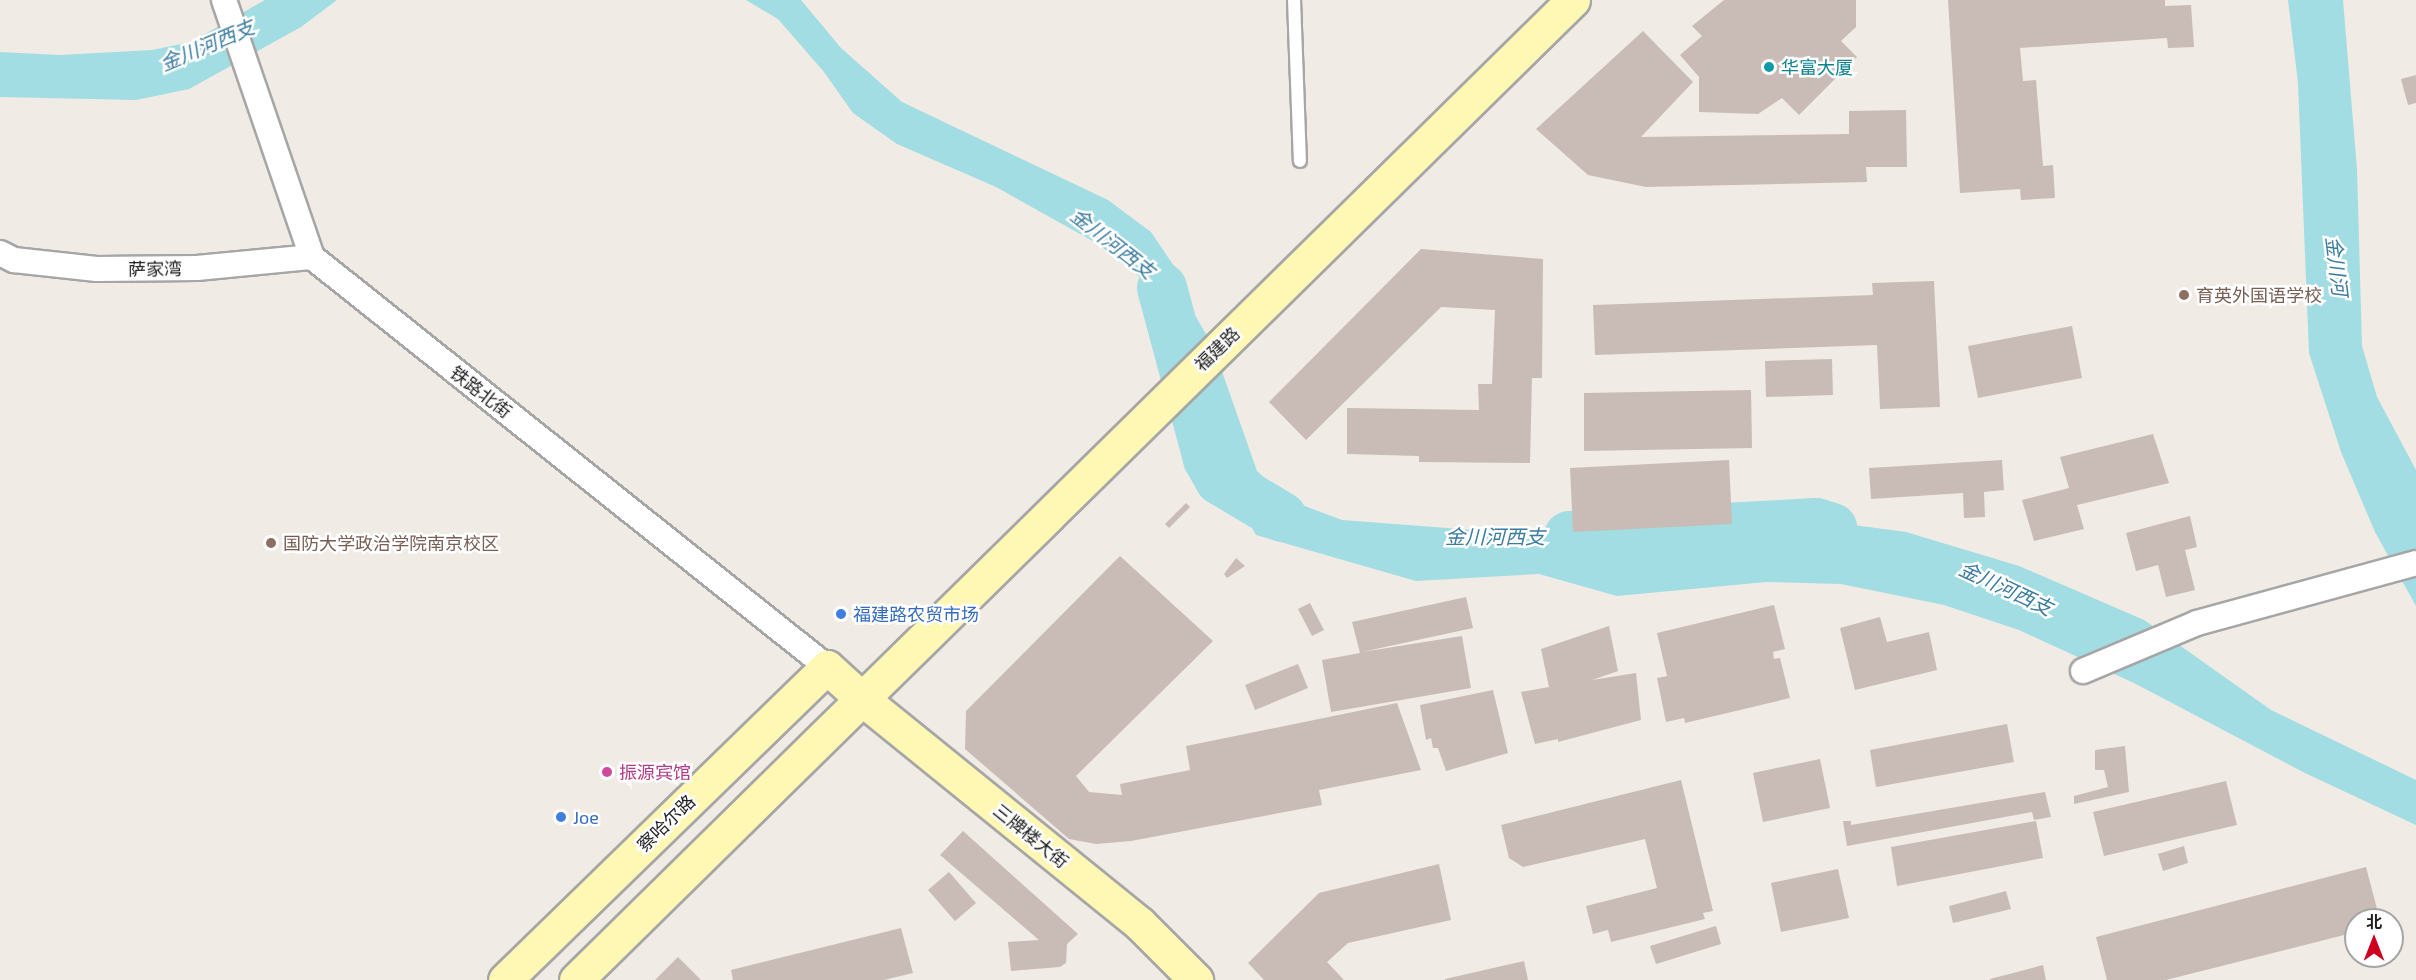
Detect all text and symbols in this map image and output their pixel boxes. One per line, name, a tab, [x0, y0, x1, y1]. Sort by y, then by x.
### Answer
water label: 金川河西支	[156, 14, 258, 76]
place label: 华富大厦	[1781, 56, 1853, 78]
marker: 华富大厦	[1762, 60, 1776, 74]
water label: 金川河西支	[1066, 203, 1160, 283]
water label: 金川河	[2321, 235, 2353, 297]
street label: 萨家湾	[128, 258, 182, 280]
place label: 育英外国语学校	[2196, 284, 2322, 306]
marker: 育英外国语学校	[2177, 288, 2191, 302]
street label: 福建路	[1190, 322, 1244, 376]
street label: 铁路北街	[446, 361, 516, 423]
water label: 金川河西支	[1445, 524, 1545, 548]
place label: 国防大学政治学院南京校区	[283, 532, 499, 554]
marker: 国防大学政治学院南京校区	[264, 536, 278, 550]
water label: 金川河西支	[1956, 556, 2056, 620]
place label: 福建路农贸市场	[853, 603, 979, 625]
marker: 福建路农贸市场	[834, 607, 848, 621]
place label: 振源宾馆	[619, 761, 691, 783]
marker: 振源宾馆	[600, 765, 614, 779]
street label: 察哈尔路	[633, 790, 699, 856]
street label: 三牌楼大街	[989, 799, 1073, 873]
place label: Joe	[573, 806, 599, 828]
marker: Joe	[554, 810, 568, 824]
north arrow	[2344, 908, 2404, 968]
text: 北	[2366, 912, 2382, 931]

